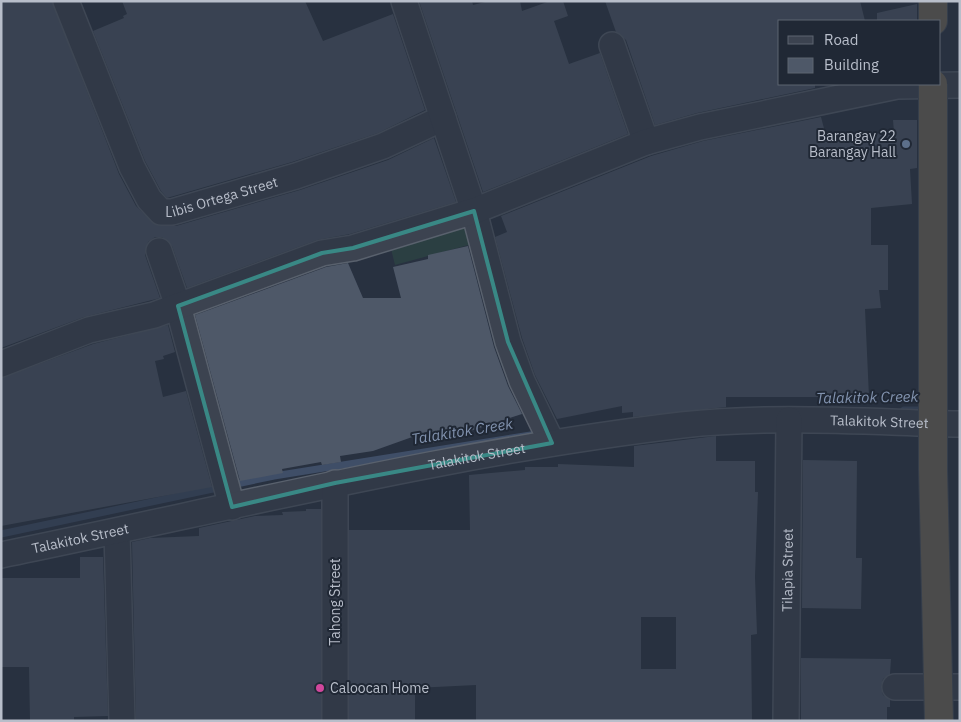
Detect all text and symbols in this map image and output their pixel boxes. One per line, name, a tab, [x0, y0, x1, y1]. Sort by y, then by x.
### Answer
legend	[778, 20, 941, 85]
text: Road	[824, 30, 859, 49]
text: Building	[824, 55, 879, 74]
place label: Barangay 22 Barangay Hall	[809, 127, 896, 161]
marker: Barangay 22 Barangay Hall	[900, 138, 912, 150]
street label: Libis Ortega Street	[165, 173, 280, 221]
water label: Talakitok Creek	[816, 387, 919, 407]
street label: Talakitok Street	[830, 411, 929, 432]
water label: Talakitok Creek	[410, 414, 514, 448]
street label: Talakitok Street	[427, 439, 527, 474]
street label: Talakitok Street	[30, 519, 130, 557]
street label: Tilapia Street	[778, 528, 797, 612]
street label: Tahong Street	[326, 558, 344, 646]
place label: Caloocan Home	[330, 679, 429, 697]
marker: Caloocan Home	[314, 682, 326, 694]

